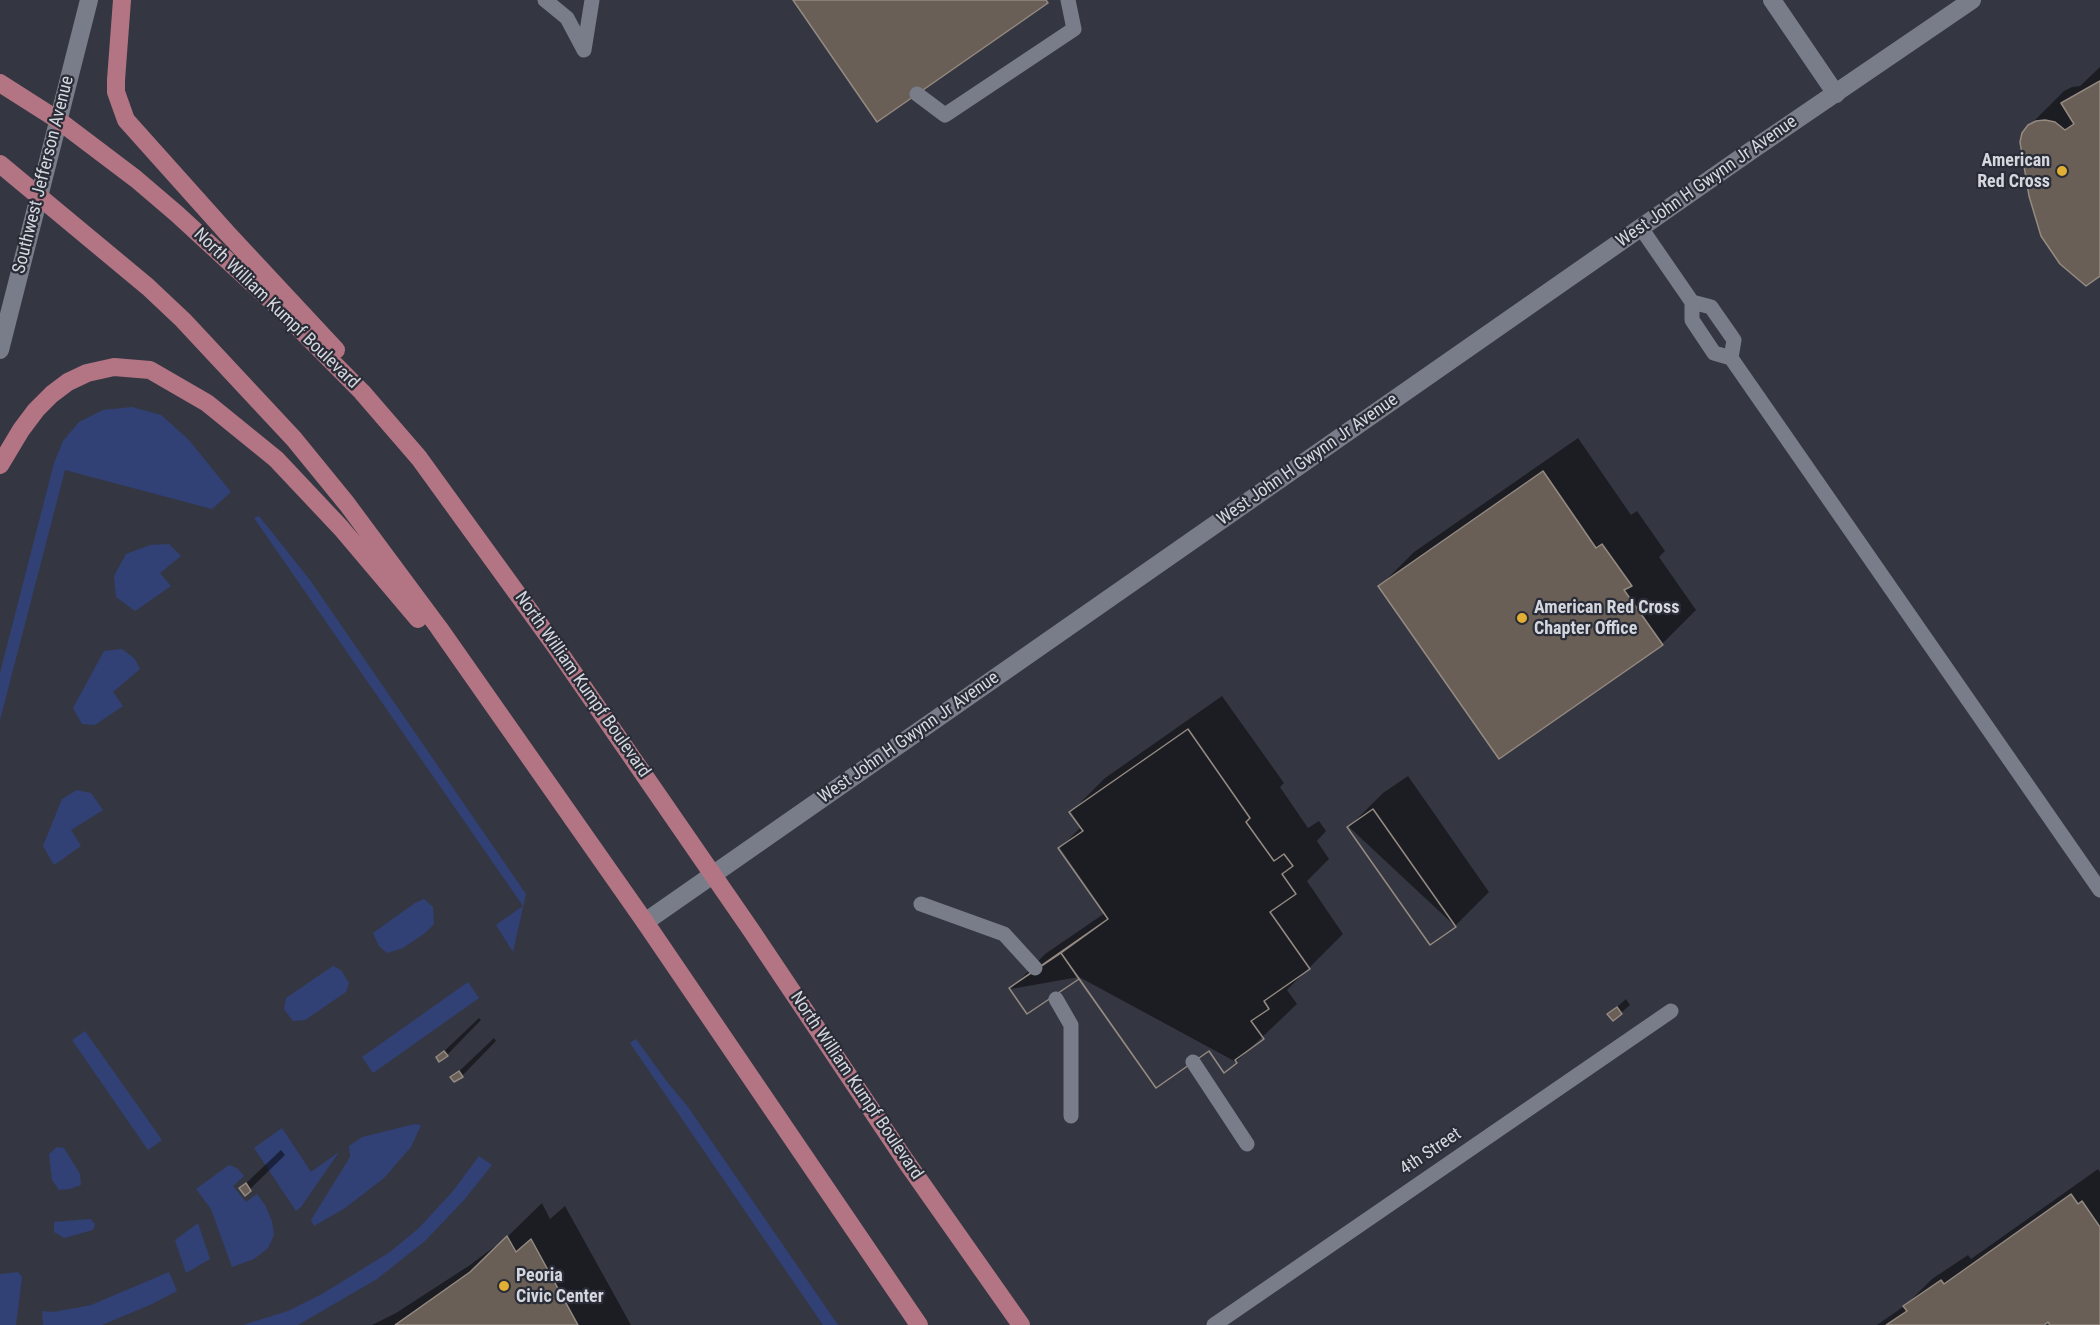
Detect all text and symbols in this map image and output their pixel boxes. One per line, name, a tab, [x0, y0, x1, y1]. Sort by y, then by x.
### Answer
street label: Southwest Jefferson Avenue	[9, 74, 79, 276]
street label: West John H Gwynn Jr Avenue	[1612, 111, 1802, 253]
place label: American Red Cross	[1977, 150, 2050, 192]
marker: American Red Cross	[2055, 164, 2069, 178]
street label: North William Kumpf Boulevard	[189, 224, 363, 394]
street label: West John H Gwynn Jr Avenue	[1213, 389, 1403, 531]
street label: North William Kumpf Boulevard	[510, 588, 654, 782]
place label: American Red Cross Chapter Office	[1534, 597, 1679, 640]
marker: American Red Cross Chapter Office	[1515, 611, 1529, 625]
street label: West John H Gwynn Jr Avenue	[814, 667, 1004, 809]
street label: North William Kumpf Boulevard	[785, 988, 927, 1184]
street label: 4th Street	[1396, 1124, 1466, 1180]
place label: Peoria Civic Center	[516, 1265, 604, 1308]
marker: Peoria Civic Center	[497, 1279, 511, 1293]

